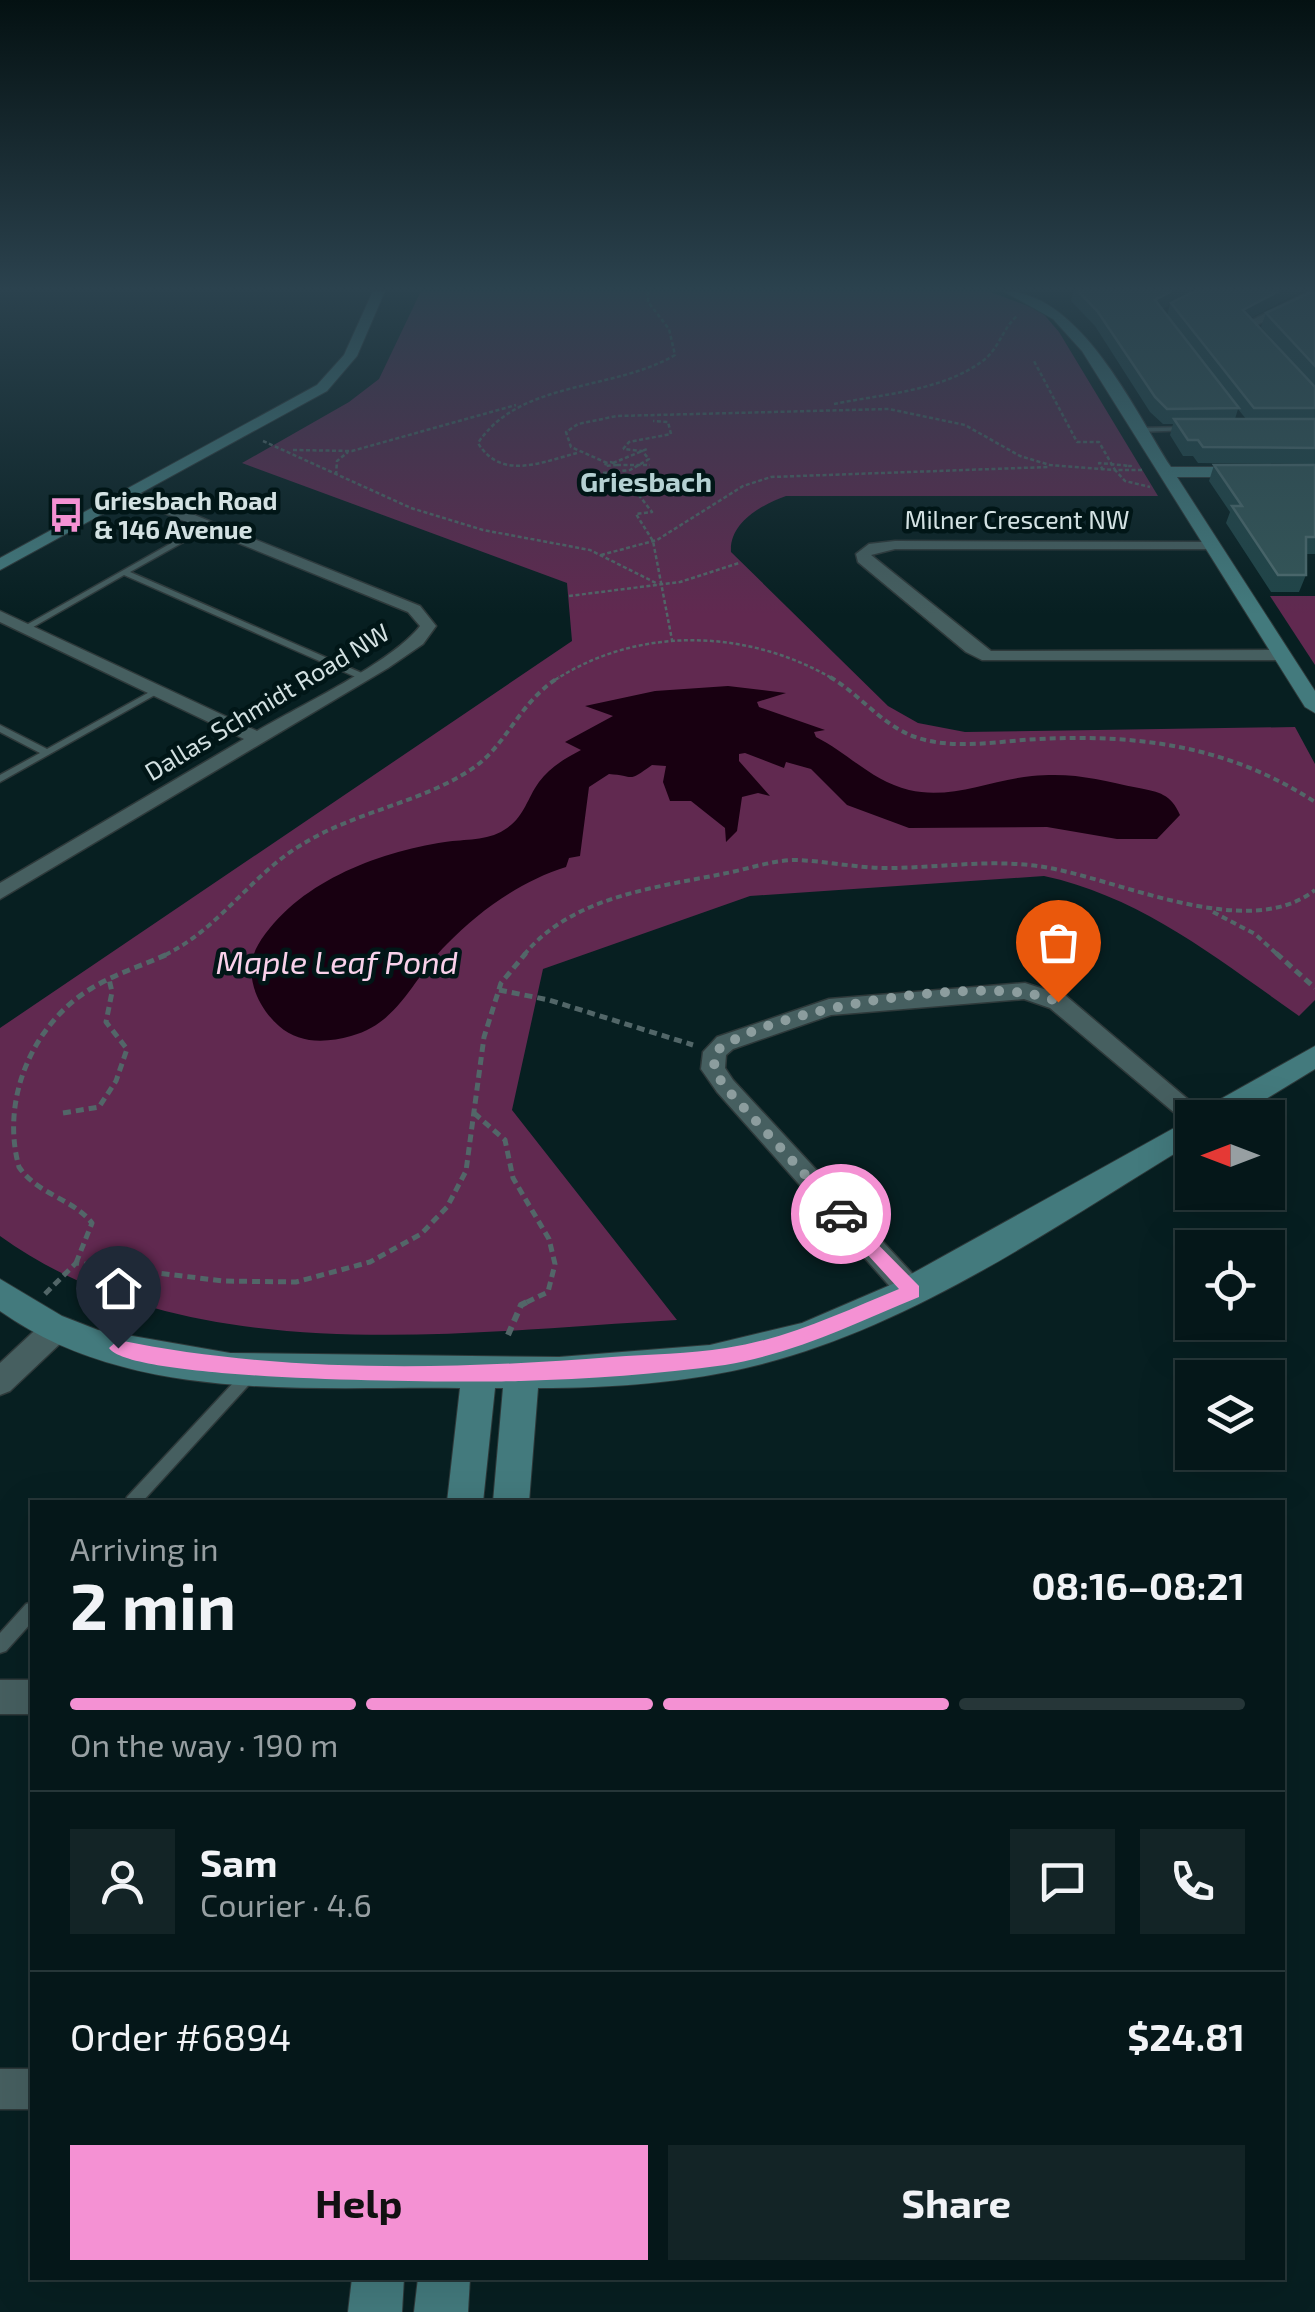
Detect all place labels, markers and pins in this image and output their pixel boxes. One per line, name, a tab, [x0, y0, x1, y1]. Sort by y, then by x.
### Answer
place label: Griesbach Road & 146 Avenue	[94, 485, 277, 544]
bus stop icon: Griesbach Road & 146 Avenue	[47, 496, 85, 534]
pin	[1016, 900, 1101, 1003]
pin	[76, 1246, 161, 1349]

